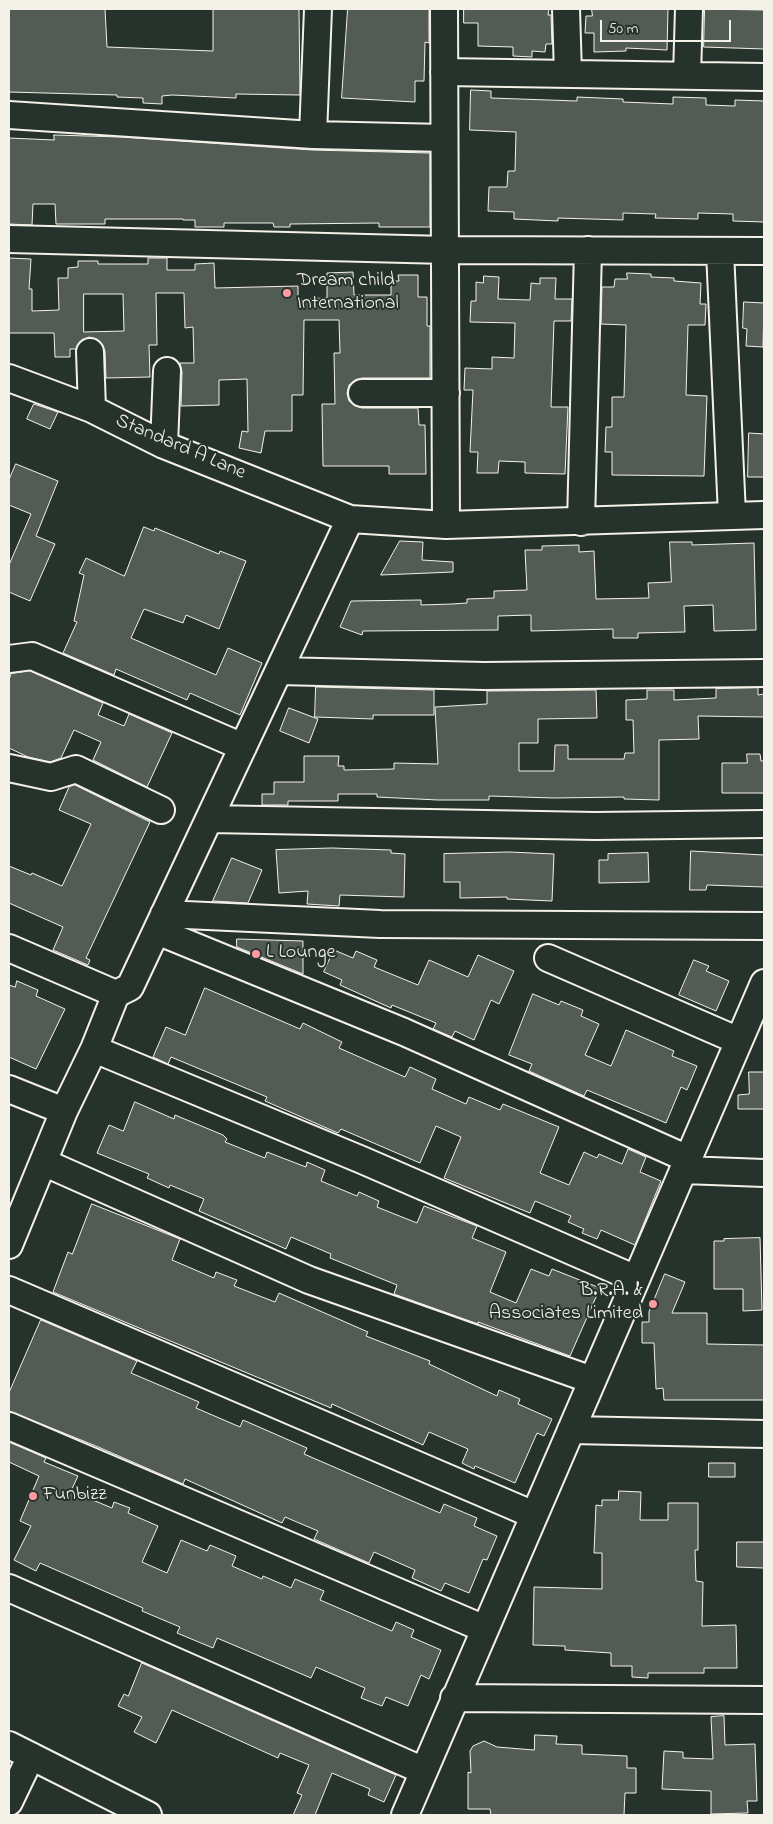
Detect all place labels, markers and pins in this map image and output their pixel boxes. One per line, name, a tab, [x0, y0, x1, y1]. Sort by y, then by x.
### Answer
place label: Dream child International	[297, 270, 399, 317]
marker: Dream child International	[281, 287, 293, 299]
place label: L Lounge	[266, 942, 335, 966]
marker: L Lounge	[250, 948, 262, 960]
place label: B.R.A. & Associates Limited	[489, 1280, 643, 1327]
marker: B.R.A. & Associates Limited	[647, 1298, 659, 1310]
place label: Funbizz	[43, 1484, 107, 1508]
marker: Funbizz	[27, 1490, 39, 1502]

